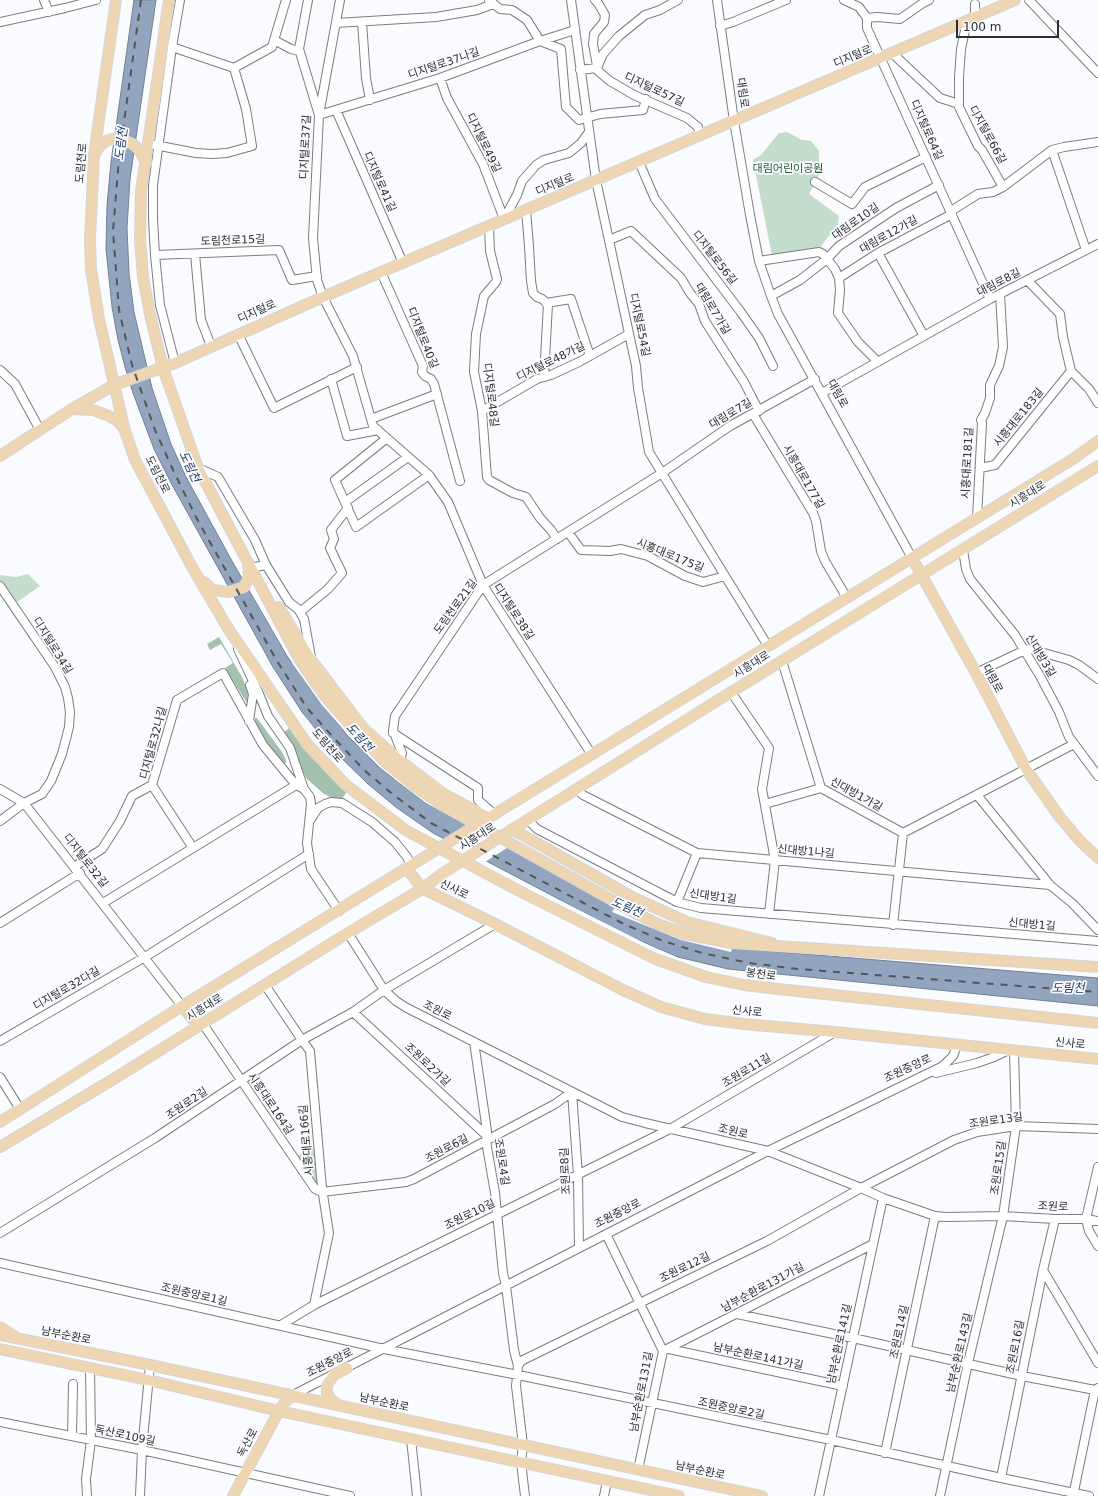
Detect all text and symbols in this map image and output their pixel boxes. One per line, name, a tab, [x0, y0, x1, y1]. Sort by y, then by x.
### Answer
scale bar	[958, 12, 1061, 38]
text: 100 m	[963, 20, 1001, 34]
street label: 디지털로	[832, 43, 874, 71]
street label: 디지털로37나길	[407, 46, 481, 82]
street label: 디지털로57길	[622, 70, 686, 110]
street label: 대림로	[733, 77, 751, 109]
street label: 디지털로64길	[907, 98, 945, 162]
street label: 디지털로66길	[966, 104, 1008, 166]
street label: 디지털로49길	[463, 111, 503, 175]
street label: 디지털로37길	[298, 114, 314, 180]
water label: 도림천	[113, 127, 131, 161]
street label: 도림천로	[74, 142, 90, 184]
street label: 디지털로41길	[360, 150, 398, 214]
park label: 대림어린이공원	[753, 162, 823, 176]
street label: 디지털로	[534, 171, 576, 199]
street label: 대림로10길	[830, 201, 882, 243]
street label: 대림로12가길	[858, 214, 920, 256]
street label: 디지털로56길	[689, 228, 739, 288]
street label: 도림천로15길	[200, 233, 266, 249]
street label: 대림로8길	[975, 266, 1023, 300]
street label: 대림로7가길	[692, 281, 732, 337]
street label: 디지털로54길	[626, 292, 652, 358]
street label: 디지털로	[236, 298, 278, 326]
street label: 디지털로40길	[404, 306, 440, 370]
street label: 디지털로48가길	[515, 340, 587, 384]
street label: 디지털로48길	[480, 362, 500, 428]
street label: 대림로	[824, 378, 850, 410]
street label: 시흥대로183길	[991, 386, 1047, 450]
street label: 대림로7길	[707, 396, 755, 432]
street label: 시흥대로181길	[960, 427, 976, 499]
street label: 시흥대로177길	[779, 443, 827, 511]
water label: 도림천	[175, 449, 203, 485]
street label: 도림천로	[142, 454, 172, 496]
street label: 시흥대로	[1007, 479, 1049, 511]
street label: 시흥대로175길	[634, 536, 706, 576]
street label: 도림천로21길	[432, 577, 480, 637]
street label: 디지털로38길	[490, 581, 536, 643]
street label: 디지털로34길	[29, 615, 75, 677]
street label: 신대방3길	[1022, 632, 1058, 680]
street label: 시흥대로	[731, 649, 773, 681]
street label: 대림로	[979, 662, 1005, 696]
street label: 디지털로32나길	[138, 705, 170, 781]
water label: 도림천	[343, 721, 375, 755]
street label: 도림천로	[309, 726, 345, 766]
street label: 신대방1가길	[828, 775, 884, 815]
street label: 시흥대로	[457, 820, 499, 854]
street label: 디지털로32길	[60, 831, 110, 891]
street label: 신대방1나길	[777, 843, 835, 861]
street label: 신사로	[437, 877, 471, 903]
street label: 신대방1길	[689, 887, 737, 907]
water label: 도림천	[609, 895, 645, 921]
street label: 신대방1길	[1008, 916, 1056, 934]
street label: 디지털로32다길	[31, 965, 103, 1013]
street label: 봉천로	[745, 966, 777, 984]
water label: 도림천	[1051, 982, 1085, 996]
street label: 시흥대로	[184, 992, 226, 1024]
street label: 조원로	[420, 998, 454, 1024]
street label: 신사로	[731, 1004, 763, 1020]
street label: 신사로	[1054, 1036, 1086, 1052]
street label: 조원로2가길	[401, 1041, 453, 1089]
street label: 조원로11길	[720, 1051, 774, 1091]
street label: 조원중앙로	[882, 1052, 934, 1086]
street label: 시흥대로164길	[245, 1071, 295, 1137]
street label: 조원로2길	[164, 1085, 210, 1123]
street label: 시흥대로166길	[297, 1104, 317, 1176]
street label: 조원로13길	[968, 1111, 1024, 1131]
street label: 조원로	[717, 1122, 749, 1142]
street label: 조원로6길	[423, 1132, 471, 1166]
street label: 조원로4길	[491, 1138, 511, 1186]
street label: 조원로15길	[989, 1140, 1009, 1196]
street label: 조원로8길	[558, 1147, 574, 1195]
street label: 조원로10길	[443, 1197, 497, 1233]
street label: 조원중앙로	[592, 1197, 644, 1231]
street label: 조원로	[1038, 1200, 1068, 1214]
street label: 조원로12길	[658, 1250, 712, 1286]
street label: 남부순환로131가길	[719, 1261, 807, 1315]
street label: 조원중앙로1길	[160, 1281, 228, 1309]
street label: 남부순환로141길	[825, 1303, 855, 1385]
street label: 조원로14길	[888, 1304, 912, 1360]
street label: 남부순환로143길	[944, 1312, 976, 1394]
street label: 조원로16길	[1004, 1319, 1028, 1375]
street label: 남부순환로	[40, 1325, 92, 1347]
street label: 남부순환로141가길	[712, 1341, 804, 1373]
street label: 조원중앙로	[304, 1346, 356, 1380]
street label: 남부순환로131길	[628, 1351, 656, 1433]
street label: 남부순환로	[358, 1391, 410, 1415]
street label: 조원중앙로2길	[697, 1396, 765, 1422]
street label: 독산로109길	[94, 1423, 156, 1449]
street label: 독산로	[235, 1426, 261, 1460]
street label: 남부순환로	[674, 1459, 726, 1483]

